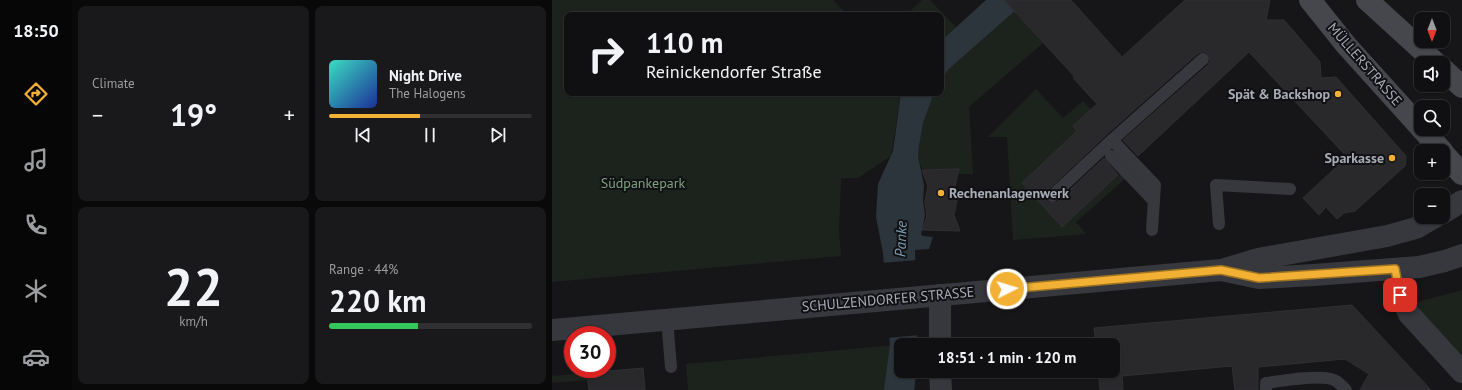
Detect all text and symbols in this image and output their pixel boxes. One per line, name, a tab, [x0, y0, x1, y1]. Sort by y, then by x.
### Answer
north arrow	[1414, 12, 1450, 48]
map controls	[1414, 12, 1450, 224]
text: 18:50	[13, 19, 59, 42]
street label: MÜLLERSTRASSE	[1324, 19, 1406, 109]
text: 110 m	[646, 24, 723, 61]
icon: right	[580, 28, 632, 80]
button: sound	[1414, 56, 1450, 92]
text: Reinickendorfer Straße	[646, 60, 822, 83]
text: Night Drive	[389, 66, 462, 85]
text: Climate	[92, 75, 135, 92]
icon: directions	[22, 80, 50, 108]
text: The Halogens	[389, 85, 466, 102]
place label: Spät & Backshop	[1228, 85, 1330, 103]
marker: Spät & Backshop	[1333, 89, 1343, 99]
text: 19°	[170, 95, 217, 134]
button: search	[1414, 100, 1450, 136]
text: −	[92, 101, 103, 129]
text: +	[284, 101, 295, 129]
icon: previous	[352, 124, 374, 146]
icon: pause	[419, 124, 441, 146]
icon: next	[487, 124, 509, 146]
button: +	[1414, 144, 1450, 180]
icon: music	[22, 146, 50, 174]
place label: Sparkasse	[1324, 149, 1384, 167]
marker: Sparkasse	[1387, 153, 1397, 163]
park label: Südpankepark	[601, 174, 685, 192]
place label: Rechenanlagenwerk	[949, 184, 1069, 202]
marker: Rechenanlagenwerk	[936, 188, 946, 198]
button: −	[1414, 188, 1450, 224]
icon: phone	[22, 211, 50, 239]
water label: Panke	[890, 220, 911, 258]
text: 22	[164, 253, 223, 320]
text: Range · 44%	[329, 261, 398, 278]
position arrow	[986, 268, 1028, 310]
icon: climate	[22, 277, 50, 305]
pin	[1383, 278, 1417, 312]
text: 220 km	[329, 281, 427, 320]
street label: SCHULZENDORFER STRASSE	[801, 282, 975, 316]
icon: arrive	[1389, 284, 1411, 306]
text: km/h	[179, 313, 208, 330]
speed limit sign: 30	[564, 326, 616, 378]
icon: car	[22, 343, 50, 371]
text: 18:51 · 1 min · 120 m	[938, 348, 1076, 367]

